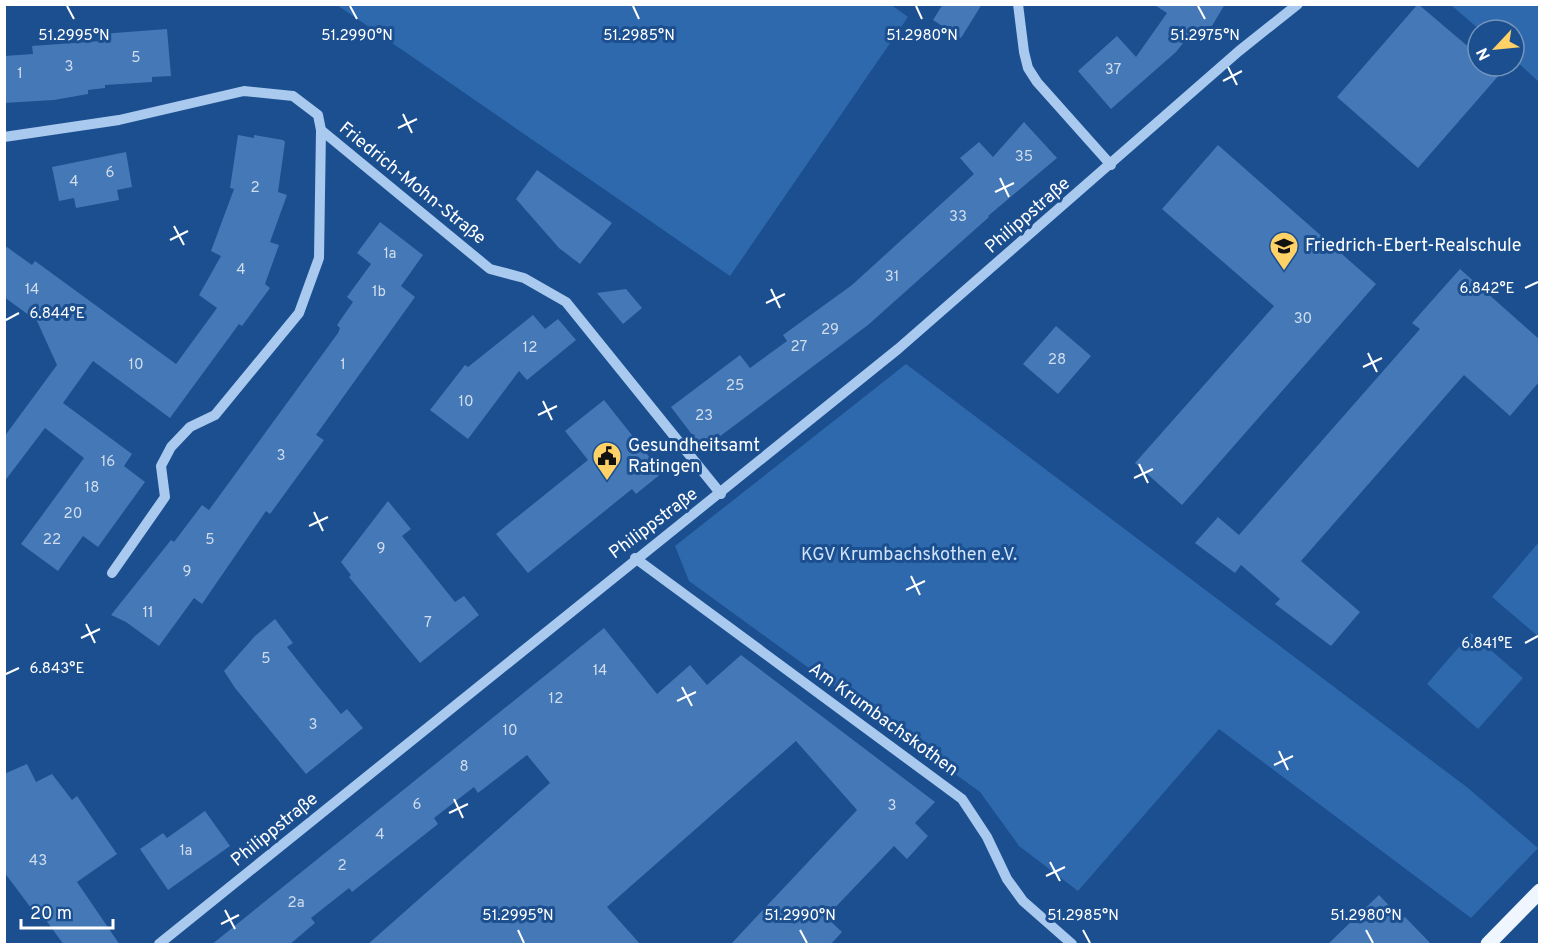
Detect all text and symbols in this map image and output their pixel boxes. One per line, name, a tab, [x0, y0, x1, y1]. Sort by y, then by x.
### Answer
north arrow	[1466, 18, 1526, 78]
text: 51.2995°N	[38, 27, 110, 46]
text: 51.2990°N	[321, 27, 393, 46]
text: 51.2985°N	[603, 27, 675, 46]
text: 51.2980°N	[886, 27, 958, 46]
text: 51.2975°N	[1170, 27, 1240, 46]
text: N	[1473, 44, 1496, 63]
house number: 5	[131, 49, 141, 68]
house number: 3	[64, 58, 74, 77]
house number: 37	[1105, 61, 1122, 80]
house number: 1	[17, 65, 23, 84]
street label: Friedrich-Mohn-Straße	[334, 118, 490, 250]
house number: 35	[1015, 148, 1033, 167]
house number: 6	[106, 164, 115, 183]
house number: 4	[69, 173, 79, 192]
street label: Philippstraße	[981, 173, 1075, 259]
house number: 2	[250, 179, 260, 198]
house number: 33	[949, 208, 967, 227]
school or university icon: Friedrich-Ebert-Realschule	[1268, 230, 1300, 272]
place label: Friedrich-Ebert-Realschule	[1305, 235, 1522, 258]
house number: 1a	[383, 245, 397, 264]
house number: 4	[236, 261, 246, 280]
house number: 31	[885, 268, 899, 287]
text: 6.842°E	[1459, 280, 1515, 299]
house number: 14	[25, 281, 39, 300]
house number: 1b	[372, 283, 386, 302]
text: 6.844°E	[29, 305, 85, 324]
house number: 30	[1294, 310, 1312, 329]
house number: 29	[821, 321, 839, 340]
house number: 27	[791, 338, 808, 357]
house number: 12	[523, 339, 537, 358]
house number: 28	[1048, 351, 1066, 370]
house number: 10	[128, 356, 144, 375]
house number: 1	[340, 356, 346, 375]
house number: 25	[726, 377, 744, 396]
house number: 10	[458, 393, 474, 412]
house number: 23	[695, 407, 713, 426]
place label: Gesundheitsamt Ratingen	[628, 435, 760, 479]
public building icon: Gesundheitsamt Ratingen	[591, 440, 623, 482]
house number: 3	[276, 447, 286, 466]
house number: 16	[101, 453, 115, 472]
house number: 18	[85, 479, 99, 498]
street label: Philippstraße	[605, 483, 703, 565]
house number: 20	[64, 505, 82, 524]
house number: 22	[43, 531, 61, 550]
house number: 5	[205, 531, 215, 550]
house number: 9	[377, 540, 385, 559]
park label: KGV Krumbachskothen e.V.	[801, 544, 1017, 567]
house number: 9	[183, 563, 191, 582]
house number: 11	[142, 604, 154, 623]
house number: 7	[424, 614, 432, 633]
text: 6.841°E	[1461, 635, 1513, 654]
house number: 5	[261, 650, 271, 669]
street label: Am Krumbachskothen	[804, 658, 962, 782]
text: 6.843°E	[30, 660, 84, 679]
house number: 14	[593, 662, 607, 681]
house number: 12	[549, 690, 563, 709]
house number: 3	[308, 716, 318, 735]
house number: 10	[502, 722, 518, 741]
house number: 8	[459, 758, 469, 777]
street label: Philippstraße	[227, 788, 323, 872]
house number: 6	[413, 796, 422, 815]
house number: 3	[887, 797, 897, 816]
house number: 4	[375, 826, 385, 845]
house number: 1a	[179, 842, 193, 861]
house number: 43	[29, 852, 47, 871]
house number: 2	[337, 857, 347, 876]
scale bar	[21, 892, 112, 930]
house number: 2a	[287, 894, 305, 913]
text: 20 m	[30, 903, 72, 926]
text: 51.2995°N	[482, 907, 554, 926]
text: 51.2990°N	[764, 907, 836, 926]
text: 51.2985°N	[1047, 907, 1119, 926]
text: 51.2980°N	[1330, 907, 1402, 926]

